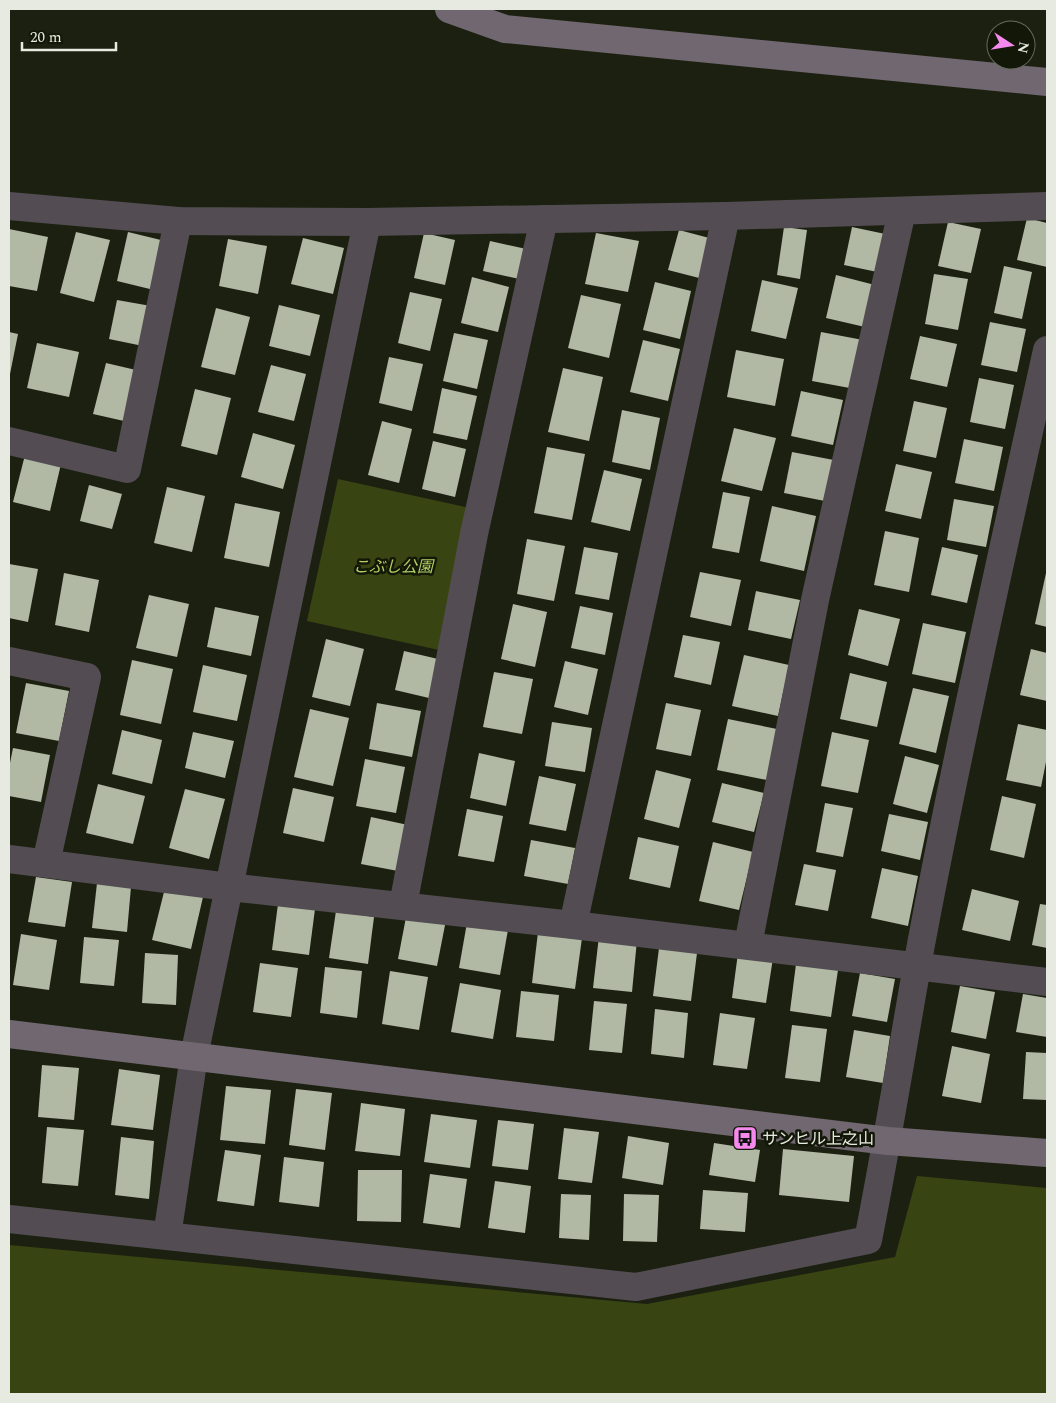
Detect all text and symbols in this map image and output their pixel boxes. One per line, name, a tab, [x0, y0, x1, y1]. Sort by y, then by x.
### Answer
scale bar	[22, 20, 116, 52]
north arrow	[986, 20, 1036, 70]
text: 20 m	[30, 26, 62, 49]
text: N	[1012, 40, 1035, 55]
park label: こぶし公園	[353, 555, 435, 579]
bus stop icon: サンヒル上之山	[732, 1125, 758, 1151]
place label: サンヒル上之山	[762, 1127, 874, 1151]

